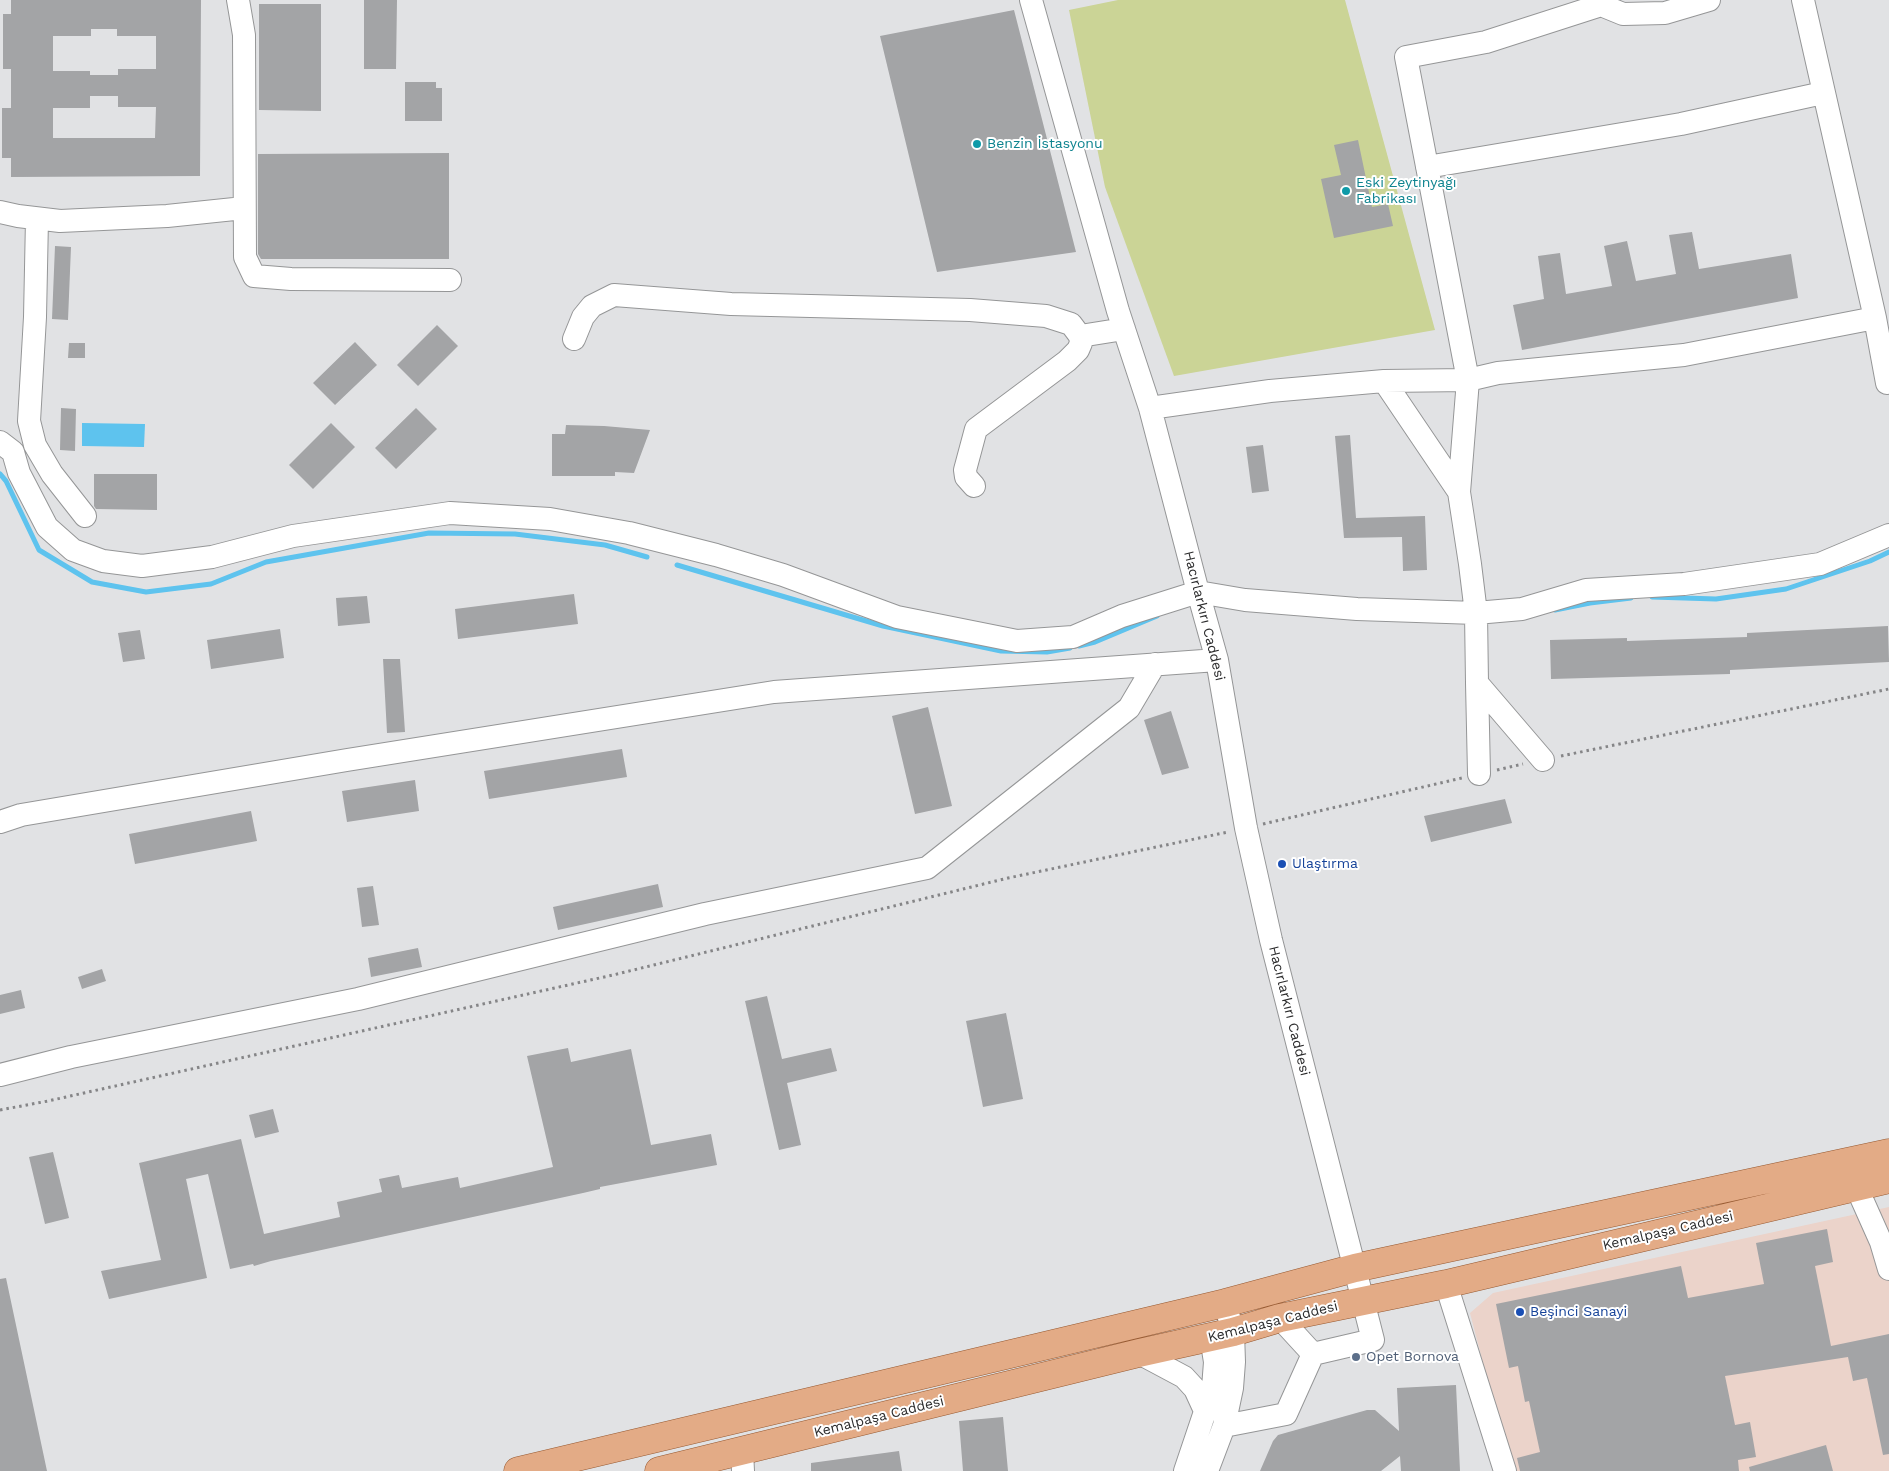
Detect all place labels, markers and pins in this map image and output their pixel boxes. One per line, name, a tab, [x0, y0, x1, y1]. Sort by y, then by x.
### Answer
place label: Benzin İstasyonu	[987, 136, 1103, 152]
marker: Benzin İstasyonu	[971, 138, 983, 150]
place label: Eski Zeytinyağı Fabrikası	[1356, 175, 1456, 208]
marker: Eski Zeytinyağı Fabrikası	[1340, 185, 1352, 197]
place label: Ulaştırma	[1292, 856, 1358, 872]
marker: Ulaştırma	[1276, 858, 1288, 870]
place label: Beşinci Sanayi	[1530, 1304, 1627, 1320]
marker: Beşinci Sanayi	[1514, 1306, 1526, 1318]
place label: Opet Bornova	[1366, 1349, 1459, 1365]
marker: Opet Bornova	[1350, 1351, 1362, 1363]

